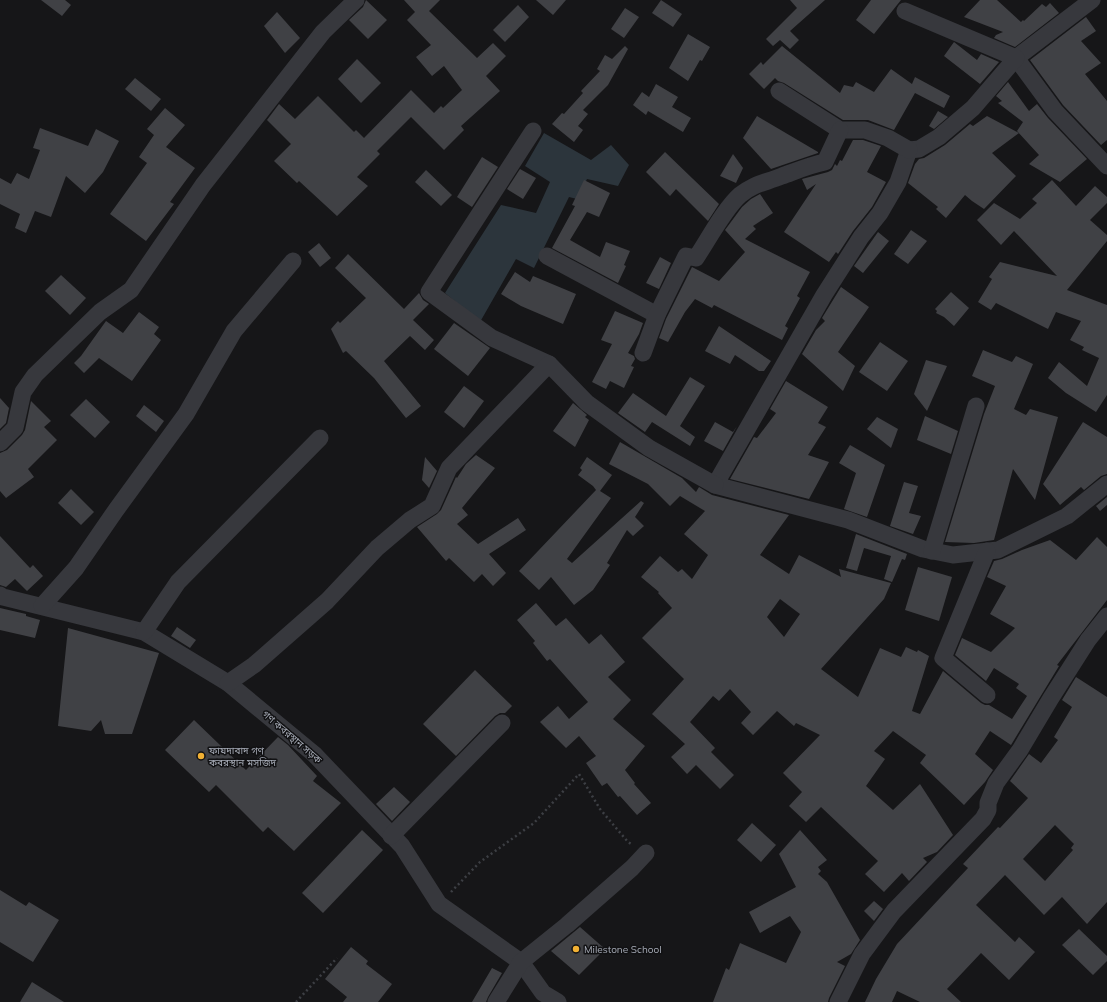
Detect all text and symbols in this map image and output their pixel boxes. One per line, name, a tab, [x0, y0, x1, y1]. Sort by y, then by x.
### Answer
street label: গণ কবরস্থান সড়ক	[260, 708, 325, 767]
place label: ফায়দাবাদ গণ কবরস্থান মসজিদ	[208, 744, 277, 769]
marker: ফায়দাবাদ গণ কবরস্থান মসজিদ	[196, 751, 206, 761]
place label: Milestone School	[584, 943, 662, 956]
marker: Milestone School	[571, 944, 581, 954]

